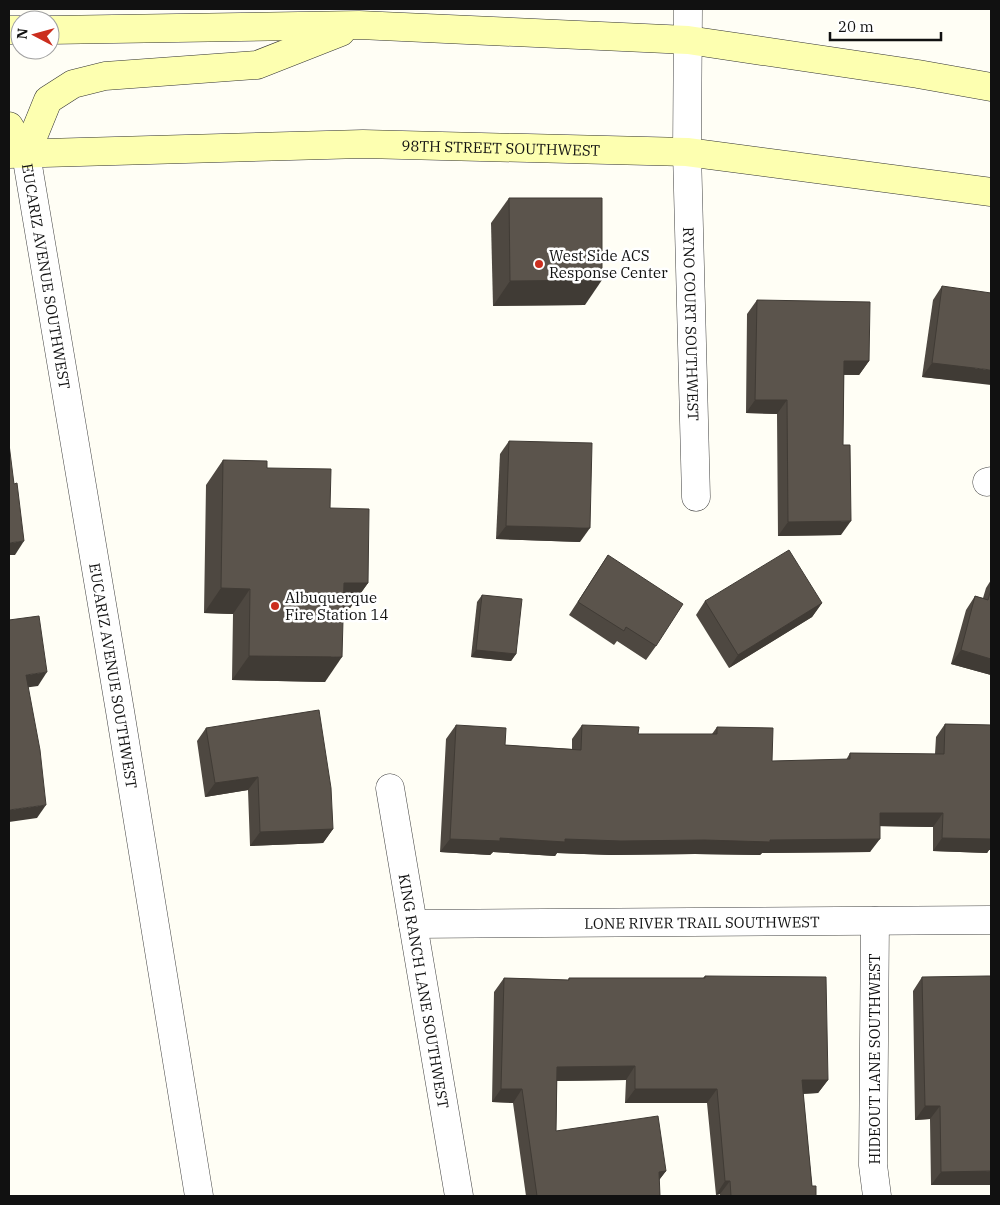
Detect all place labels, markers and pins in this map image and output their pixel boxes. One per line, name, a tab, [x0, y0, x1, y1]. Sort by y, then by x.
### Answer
place label: West Side ACS Response Center	[549, 246, 668, 282]
marker: West Side ACS Response Center	[533, 258, 545, 270]
place label: Albuquerque Fire Station 14	[285, 588, 389, 624]
marker: Albuquerque Fire Station 14	[269, 600, 281, 612]

